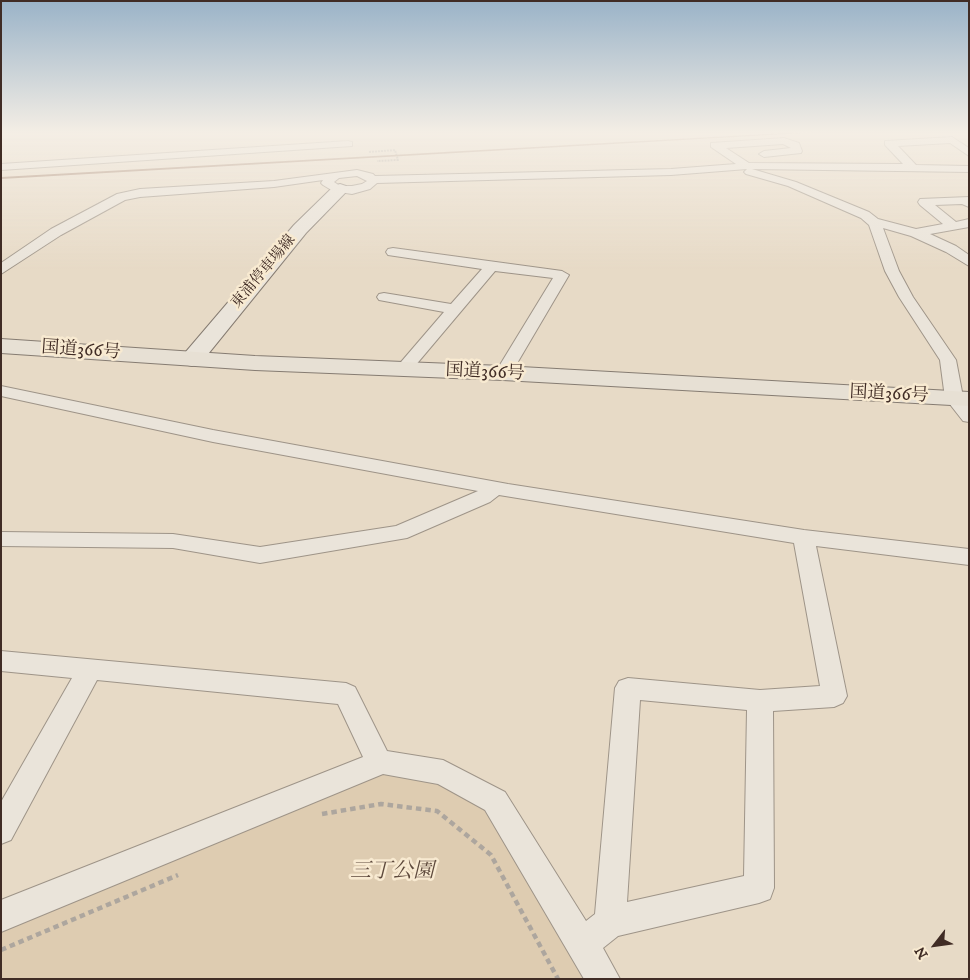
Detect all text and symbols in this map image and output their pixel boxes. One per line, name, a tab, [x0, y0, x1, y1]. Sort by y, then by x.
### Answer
street label: 東浦停車場線	[228, 232, 300, 312]
street label: 国道366号	[41, 337, 121, 365]
street label: 国道366号	[445, 360, 525, 386]
street label: 国道366号	[849, 382, 929, 408]
park label: 三丁公園	[350, 860, 434, 886]
north arrow	[910, 920, 960, 970]
text: N	[911, 943, 933, 962]

